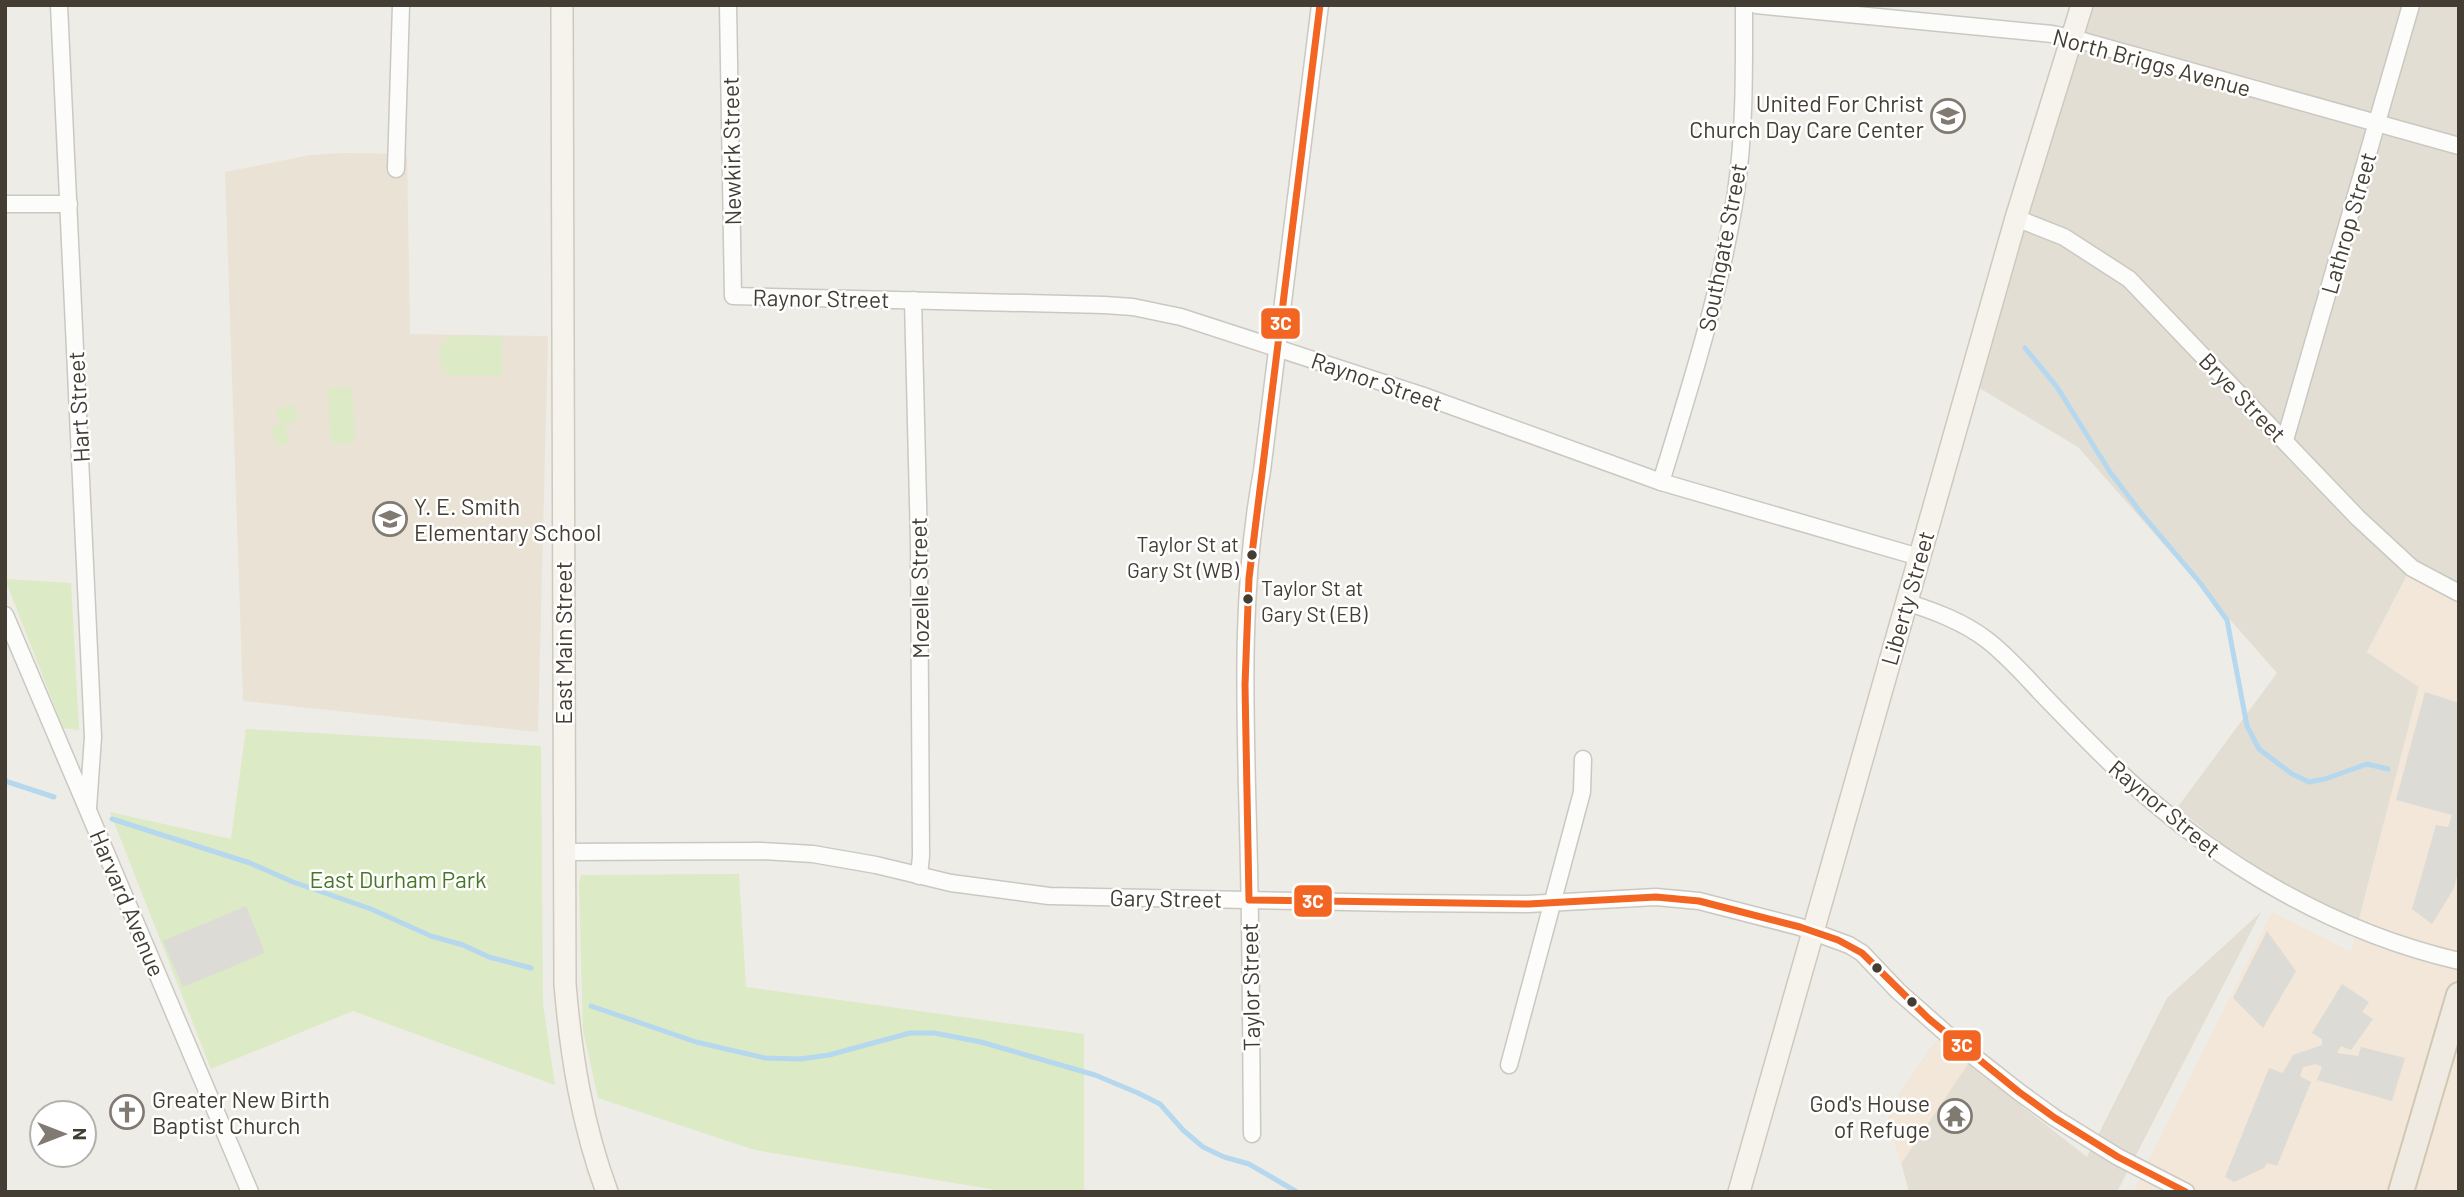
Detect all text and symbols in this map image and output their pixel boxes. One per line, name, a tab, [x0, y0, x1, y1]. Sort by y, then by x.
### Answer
street label: North Briggs Avenue	[2050, 22, 2254, 102]
street label: Newkirk Street	[716, 76, 746, 226]
place label: United For Christ Church Day Care Center	[1689, 89, 1925, 143]
school or university icon: United For Christ Church Day Care Center	[1929, 97, 1967, 135]
street label: Lathrop Street	[2314, 149, 2382, 297]
street label: Southgate Street	[1692, 161, 1752, 333]
street label: Raynor Street	[752, 283, 890, 313]
line badge: 3C	[1260, 307, 1301, 340]
text: 3C	[1270, 311, 1292, 334]
street label: Raynor Street	[1308, 345, 1446, 417]
street label: Brye Street	[2194, 347, 2292, 447]
street label: Hart Street	[61, 351, 95, 463]
place label: Y. E. Smith Elementary School	[414, 492, 601, 546]
school or university icon: Y. E. Smith Elementary School	[371, 500, 409, 538]
street label: Mozelle Street	[904, 517, 934, 659]
street label: Liberty Street	[1874, 527, 1940, 669]
place label: Taylor St at Gary St (WB)	[1127, 531, 1240, 582]
marker: Taylor St at Gary St (WB)	[1245, 548, 1259, 562]
street label: East Main Street	[549, 561, 577, 725]
place label: Taylor St at Gary St (EB)	[1261, 575, 1368, 626]
marker: Taylor St at Gary St (EB)	[1241, 592, 1255, 606]
street label: Raynor Street	[2104, 753, 2226, 863]
street label: Harvard Avenue	[84, 825, 172, 981]
park label: East Durham Park	[309, 865, 487, 893]
street label: Gary Street	[1109, 883, 1223, 913]
line badge: 3C	[1293, 884, 1333, 918]
text: 3C	[1302, 889, 1324, 912]
street label: Taylor Street	[1235, 922, 1265, 1052]
unlabelled marker	[1870, 961, 1884, 975]
unlabelled marker	[1905, 995, 1919, 1009]
line badge: 3C	[1942, 1029, 1982, 1062]
text: 3C	[1951, 1033, 1973, 1056]
place label: Greater New Birth Baptist Church	[152, 1085, 330, 1139]
place label: God's House of Refuge	[1810, 1089, 1930, 1143]
church icon: Greater New Birth Baptist Church	[108, 1093, 146, 1131]
temple icon: God's House of Refuge	[1936, 1097, 1974, 1135]
north arrow	[28, 1099, 98, 1169]
text: N	[69, 1128, 92, 1140]

